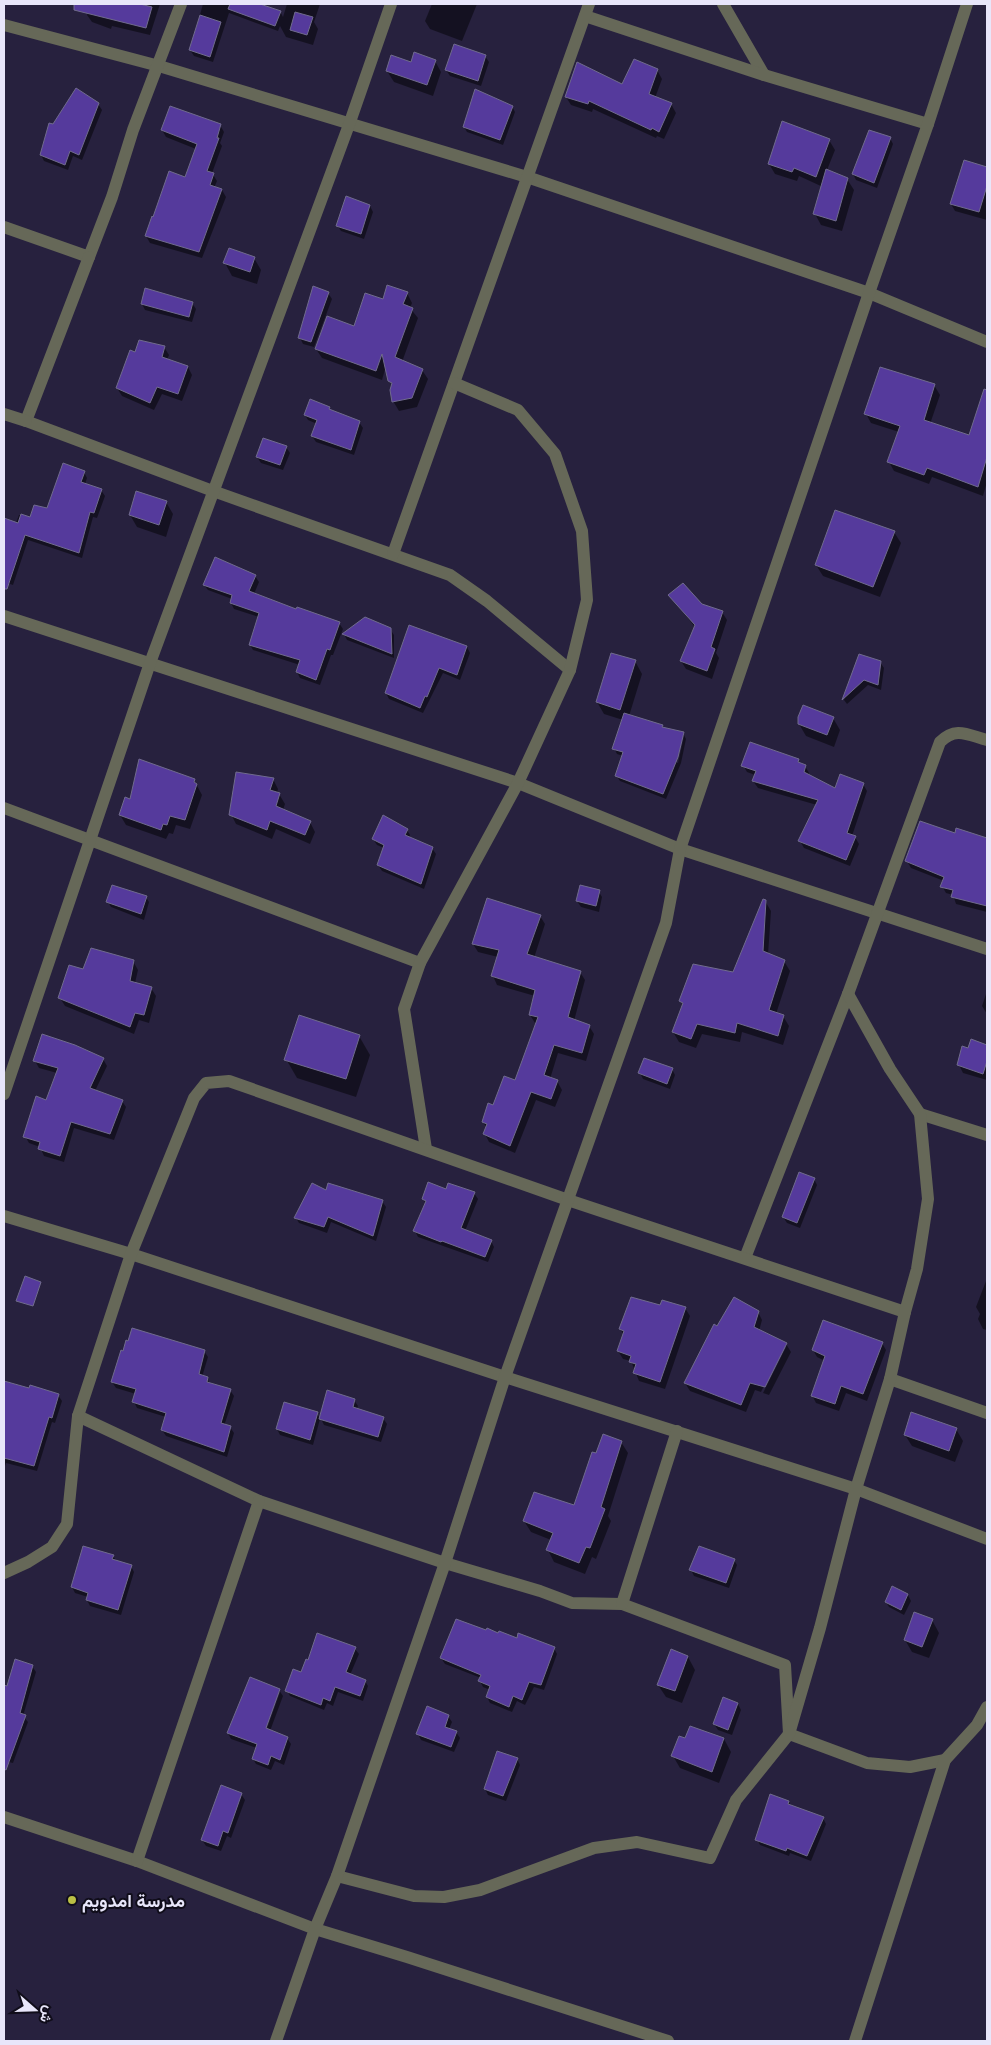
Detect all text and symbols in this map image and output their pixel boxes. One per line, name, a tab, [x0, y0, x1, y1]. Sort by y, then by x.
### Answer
place label: مدرسة امدويم	[82, 1889, 185, 1913]
marker: مدرسة امدويم	[66, 1894, 78, 1906]
north arrow	[10, 1985, 60, 2035]
text: ش	[36, 2003, 59, 2026]

